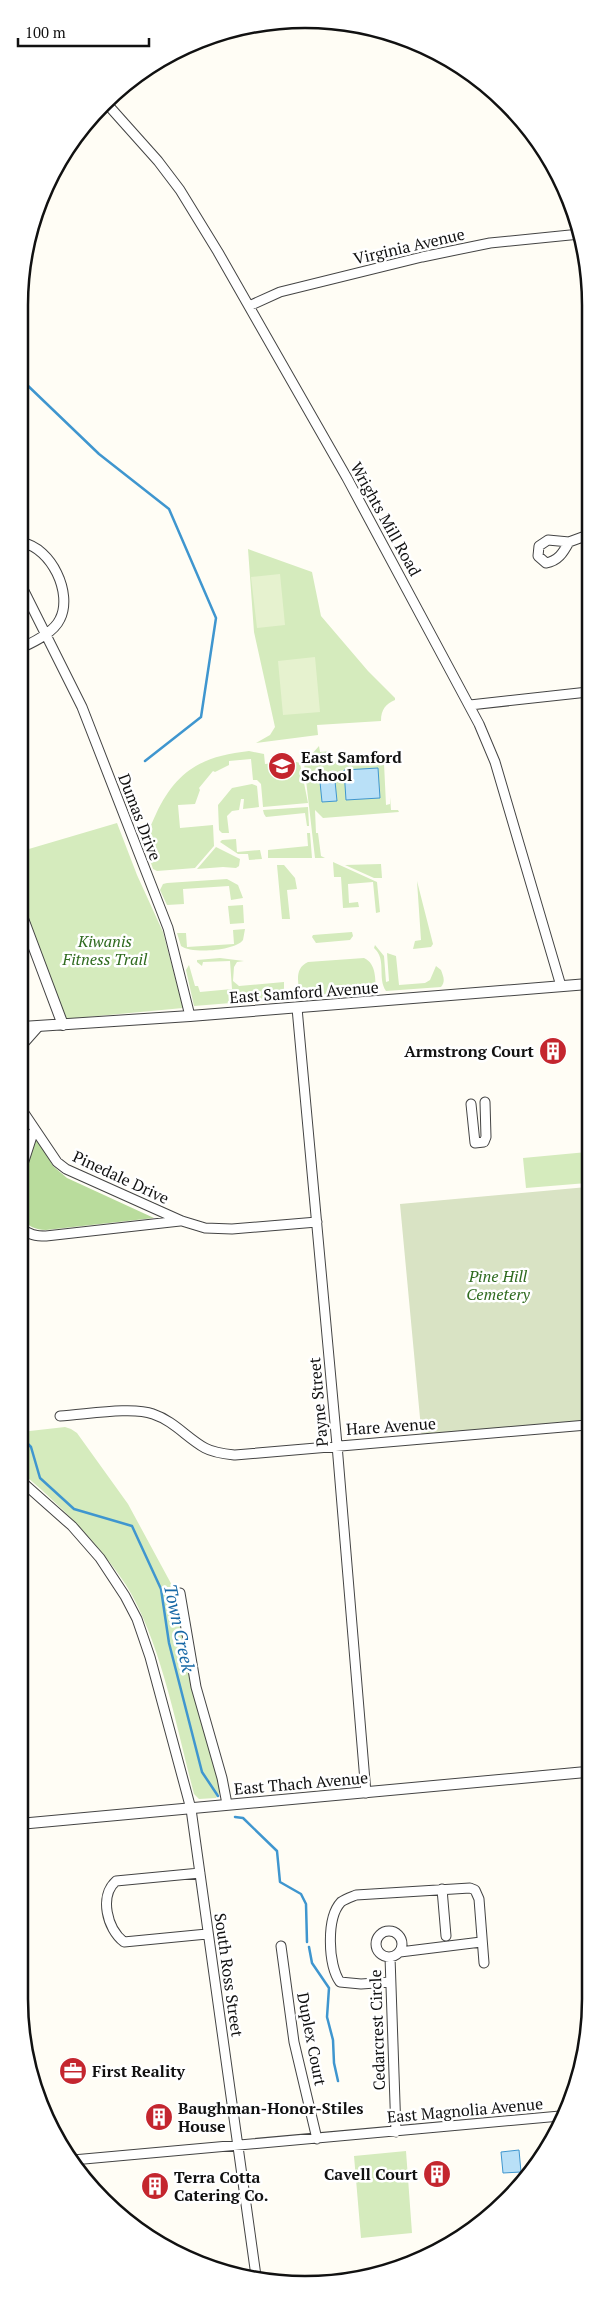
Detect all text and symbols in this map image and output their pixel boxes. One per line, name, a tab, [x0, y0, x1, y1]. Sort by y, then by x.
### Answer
scale bar	[18, 15, 149, 47]
text: 100 m	[25, 22, 66, 42]
street label: Virginia Avenue	[351, 223, 467, 269]
street label: Wrights Mill Road	[346, 458, 427, 580]
place label: East Samford School	[301, 746, 402, 786]
school or university icon: East Samford School	[267, 751, 297, 781]
street label: Dumas Drive	[113, 770, 167, 864]
park label: Kiwanis Fitness Trail	[62, 930, 148, 970]
street label: East Samford Avenue	[229, 976, 379, 1008]
building icon: Armstrong Court	[538, 1036, 568, 1066]
place label: Armstrong Court	[404, 1040, 535, 1062]
street label: Pinedale Drive	[69, 1145, 173, 1209]
park label: Pine Hill Cemetery	[466, 1265, 530, 1305]
street label: Payne Street	[303, 1356, 333, 1448]
street label: Hare Avenue	[345, 1412, 437, 1440]
water label: Town Creek	[159, 1582, 201, 1675]
street label: East Thach Avenue	[233, 1766, 369, 1800]
street label: South Ross Street	[209, 1912, 249, 2038]
street label: Cedarcrest Circle	[364, 1969, 390, 2091]
street label: Duplex Court	[292, 1991, 332, 2087]
office icon: First Reality	[58, 2056, 88, 2086]
place label: First Reality	[92, 2060, 186, 2082]
street label: East Magnolia Avenue	[386, 2092, 544, 2128]
place label: Baughman-Honor-Stiles House	[178, 2097, 364, 2137]
building icon: Baughman-Honor-Stiles House	[144, 2102, 174, 2132]
building icon: Cavell Court	[422, 2159, 452, 2189]
place label: Cavell Court	[324, 2163, 419, 2185]
place label: Terra Cotta Catering Co.	[174, 2166, 269, 2206]
building icon: Terra Cotta Catering Co.	[140, 2171, 170, 2201]

